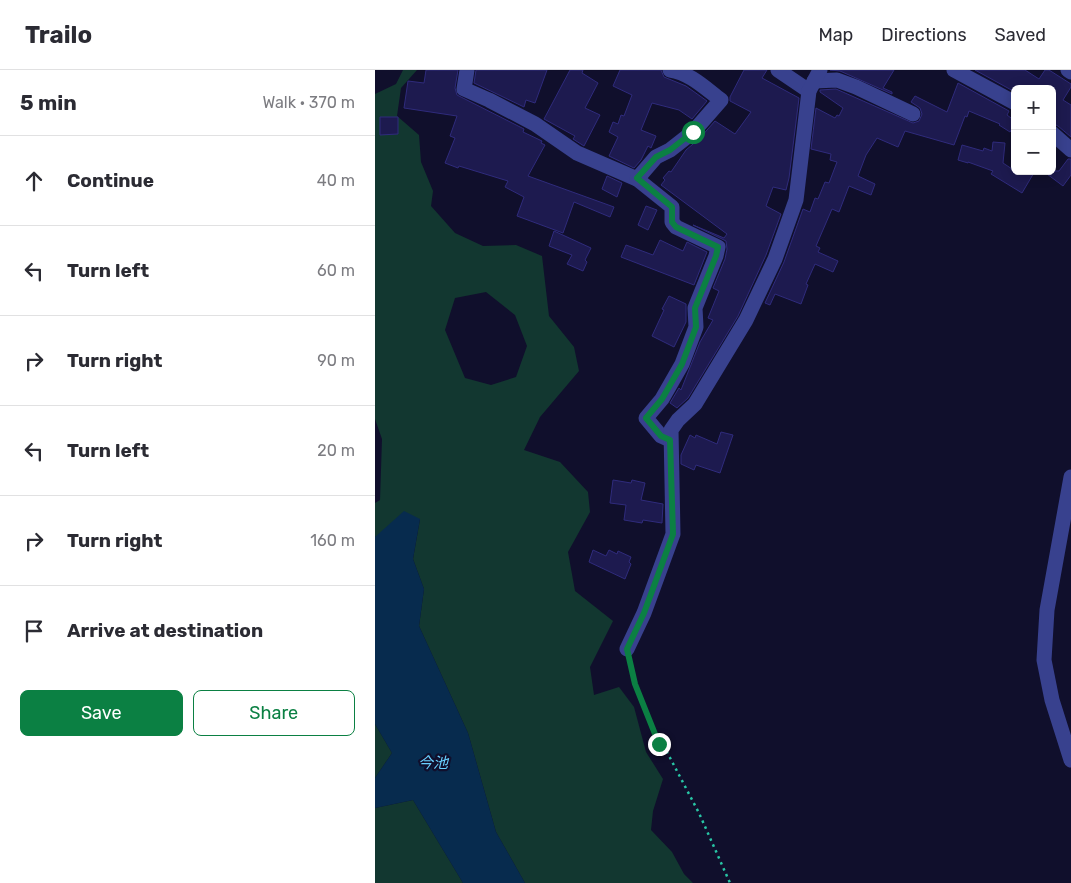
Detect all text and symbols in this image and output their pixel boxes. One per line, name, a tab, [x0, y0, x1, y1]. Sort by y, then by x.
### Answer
text: Trailo	[25, 21, 92, 49]
text: Map	[818, 24, 853, 46]
text: Directions	[881, 24, 967, 46]
text: Saved	[995, 24, 1046, 46]
map controls	[1011, 85, 1056, 175]
button: +	[1011, 85, 1056, 130]
text: 5 min	[20, 90, 77, 115]
text: Walk · 370 m	[262, 93, 355, 112]
route start	[682, 121, 705, 144]
button: −	[1011, 130, 1056, 175]
icon: ahead	[20, 167, 48, 195]
text: Continue	[67, 169, 154, 192]
text: 40 m	[317, 171, 355, 190]
icon: left	[20, 257, 48, 285]
text: Turn left	[67, 259, 149, 282]
text: 60 m	[317, 261, 355, 280]
icon: right	[20, 347, 48, 375]
text: Turn right	[67, 349, 162, 372]
text: 90 m	[317, 351, 355, 370]
icon: left	[20, 437, 48, 465]
text: Turn left	[67, 439, 149, 462]
text: 20 m	[317, 441, 355, 460]
icon: right	[20, 527, 48, 555]
text: Turn right	[67, 529, 162, 552]
text: 160 m	[310, 531, 355, 550]
icon: arrive	[20, 617, 48, 645]
text: Arrive at destination	[67, 619, 263, 642]
button: Save	[20, 690, 183, 736]
button: Share	[193, 690, 355, 736]
route end	[648, 733, 671, 756]
water label: 今池	[418, 754, 450, 772]

